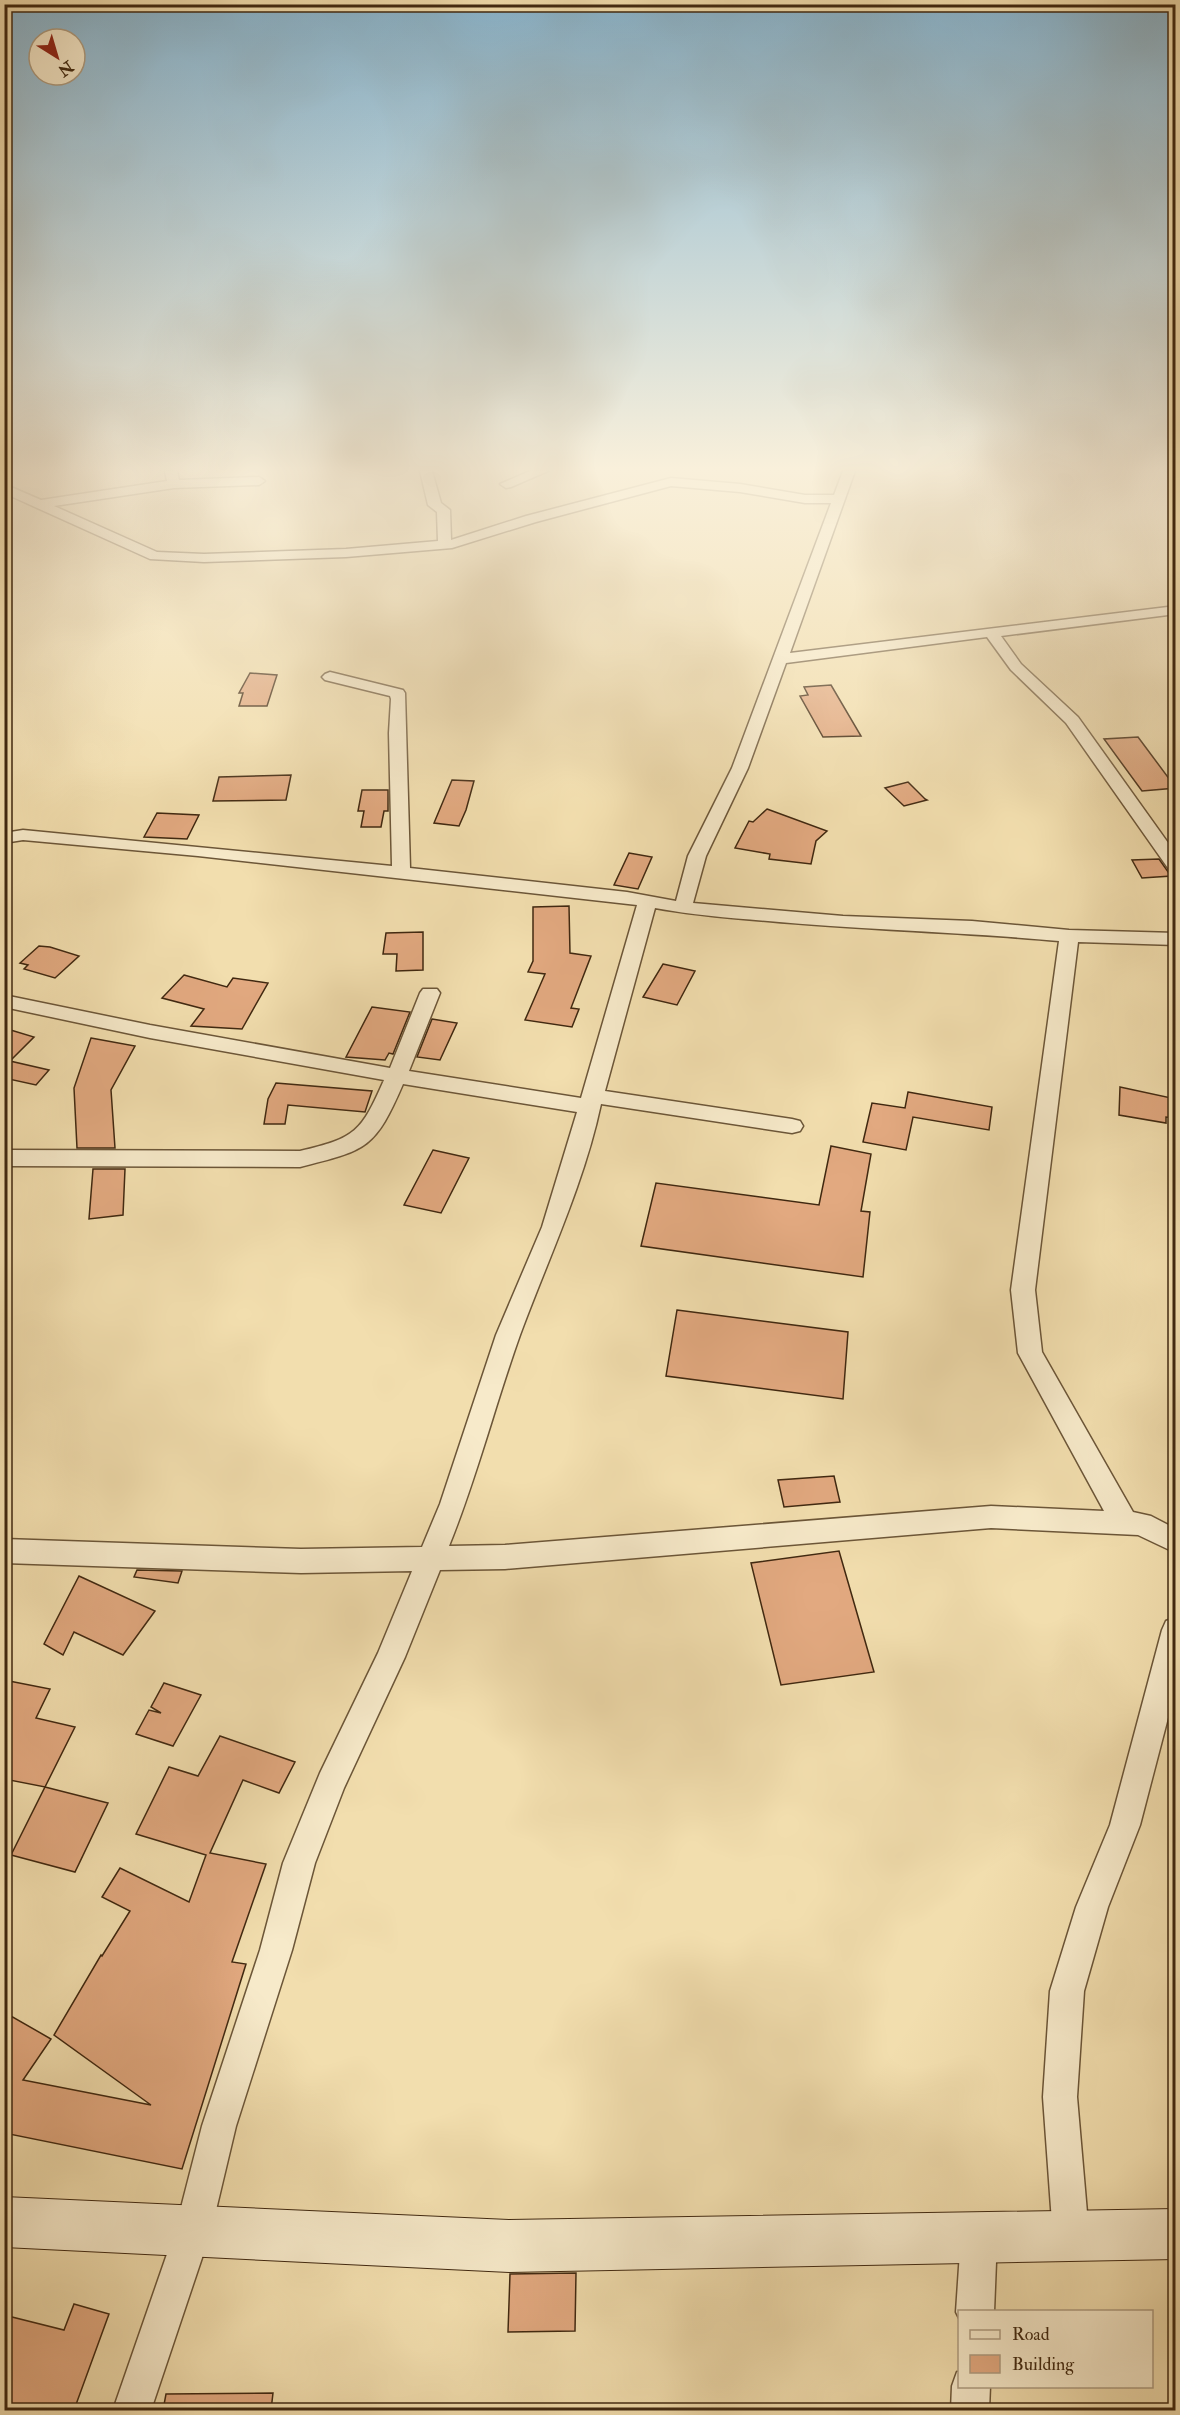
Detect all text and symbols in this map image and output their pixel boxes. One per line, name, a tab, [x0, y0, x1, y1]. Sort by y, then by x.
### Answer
north arrow	[27, 27, 87, 87]
text: N	[53, 55, 78, 81]
legend	[958, 2310, 1153, 2388]
text: Road	[1012, 2323, 1050, 2346]
text: Building	[1012, 2353, 1075, 2376]

